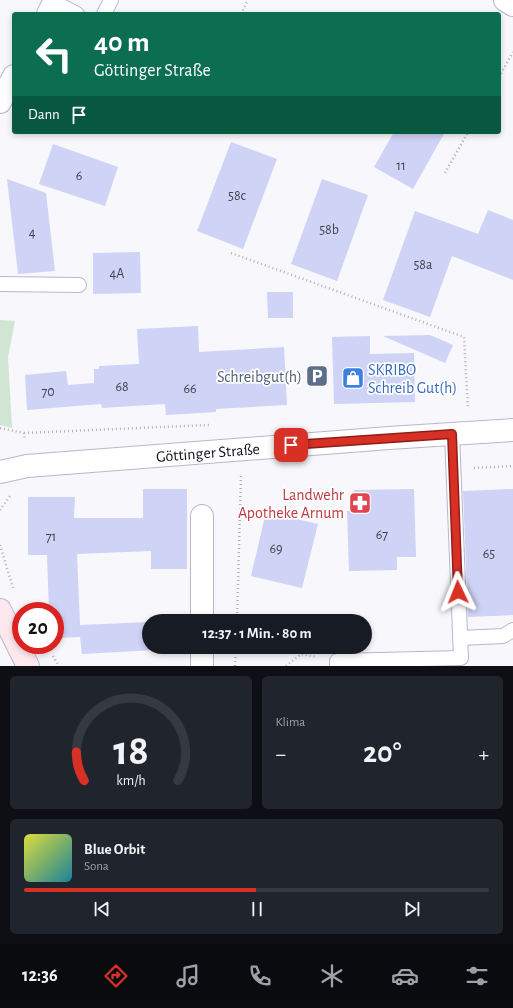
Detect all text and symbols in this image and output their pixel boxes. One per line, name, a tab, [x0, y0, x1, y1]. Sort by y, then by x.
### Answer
icon: left	[28, 28, 80, 80]
text: 40 m	[94, 29, 150, 57]
text: Göttinger Straße	[94, 62, 211, 80]
icon: arrive	[68, 104, 90, 126]
text: Dann	[28, 107, 60, 122]
house number: 11	[396, 159, 406, 173]
house number: 6	[76, 169, 82, 183]
house number: 58c	[228, 189, 247, 203]
house number: 58b	[319, 223, 339, 237]
house number: 4	[29, 226, 36, 240]
house number: 58a	[414, 258, 433, 272]
house number: 4A	[110, 267, 124, 281]
place label: SKRIBO Schreib Gut(h)	[368, 362, 457, 396]
parking icon: Schreibgut(h)	[304, 363, 330, 389]
shop icon: SKRIBO Schreib Gut(h)	[340, 365, 366, 391]
place label: Schreibgut(h)	[217, 369, 302, 385]
house number: 68	[115, 380, 129, 394]
house number: 66	[183, 382, 197, 396]
house number: 70	[41, 385, 55, 399]
pin	[274, 428, 308, 462]
icon: arrive	[280, 434, 302, 456]
street label: Göttinger Straße	[155, 441, 260, 465]
place label: Landwehr Apotheke Arnum	[238, 487, 345, 521]
pharmacy icon: Landwehr Apotheke Arnum	[347, 490, 373, 516]
house number: 67	[376, 528, 388, 542]
house number: 71	[46, 530, 56, 544]
house number: 69	[269, 542, 283, 556]
house number: 65	[483, 547, 495, 561]
position arrow	[437, 571, 479, 613]
speed limit sign: 20	[12, 602, 64, 654]
text: 12:37 · 1 Min. · 80 m	[202, 626, 312, 641]
text: Klima	[276, 716, 305, 729]
text: 18	[113, 730, 148, 771]
text: 20°	[363, 738, 402, 768]
text: −	[276, 743, 286, 765]
text: +	[478, 743, 489, 765]
text: km/h	[116, 773, 145, 787]
text: Blue Orbit	[84, 842, 145, 857]
text: Sona	[84, 860, 109, 873]
icon: previous	[91, 898, 113, 920]
icon: pause	[246, 898, 268, 920]
icon: next	[401, 898, 423, 920]
icon: directions	[102, 962, 130, 990]
icon: music	[174, 962, 202, 990]
icon: phone	[246, 962, 274, 990]
icon: climate	[318, 962, 346, 990]
icon: car	[391, 962, 419, 990]
icon: filters	[463, 962, 491, 990]
text: 12:36	[22, 967, 58, 985]

